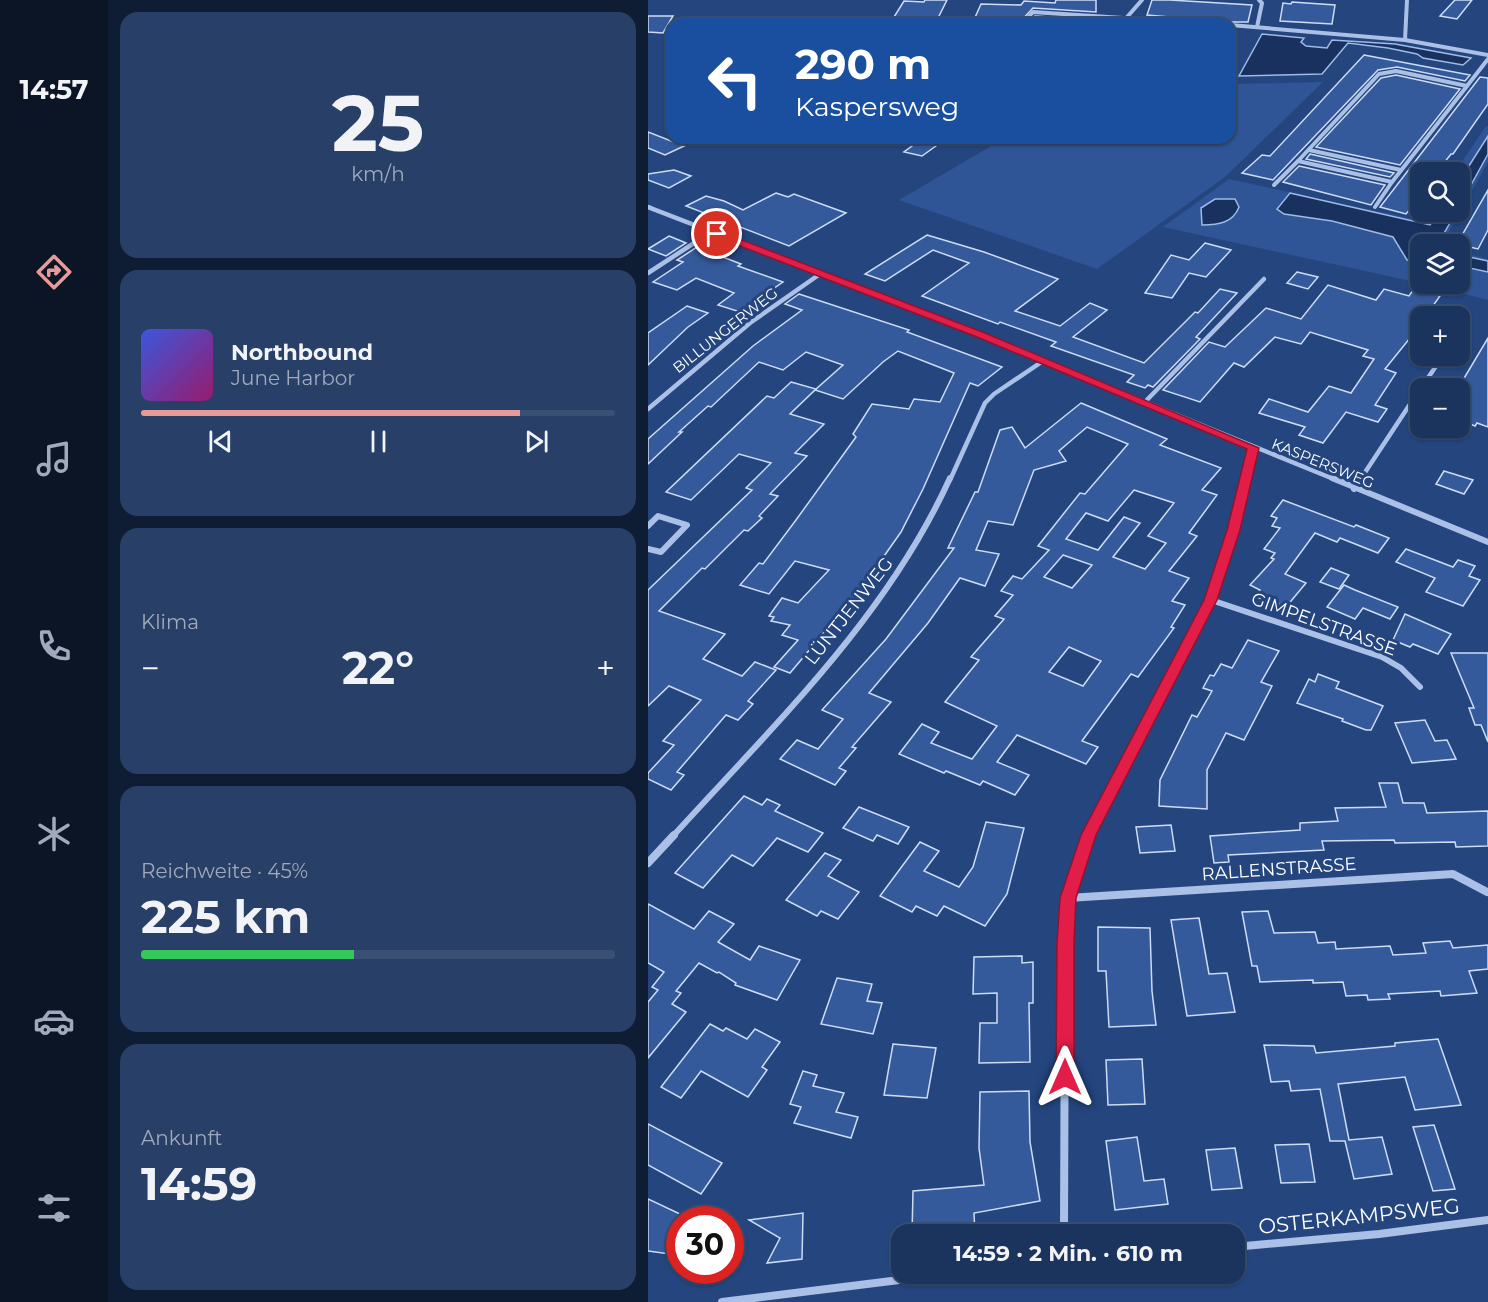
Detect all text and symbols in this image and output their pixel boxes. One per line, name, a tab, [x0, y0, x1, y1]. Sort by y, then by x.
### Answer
text: 290 m	[795, 38, 931, 90]
icon: left	[696, 42, 774, 120]
text: 14:57	[20, 73, 88, 106]
text: 25	[332, 75, 424, 171]
text: Kaspersweg	[795, 90, 959, 123]
text: km/h	[351, 162, 405, 186]
map controls	[1410, 162, 1470, 438]
button: search	[1410, 162, 1470, 222]
pin	[691, 208, 742, 259]
icon: arrive	[700, 217, 733, 250]
button: layers	[1410, 234, 1470, 294]
icon: directions	[33, 251, 75, 293]
street label: BILLUNGERWEG	[669, 283, 781, 377]
button: +	[1410, 306, 1470, 366]
text: Northbound	[231, 339, 373, 366]
text: June Harbor	[231, 366, 355, 390]
button: −	[1410, 378, 1470, 438]
icon: previous	[204, 425, 237, 458]
icon: pause	[362, 425, 395, 458]
icon: next	[520, 425, 553, 458]
street label: KASPERSWEG	[1269, 434, 1377, 492]
icon: music	[33, 438, 75, 480]
street label: LÜNTJENWEG	[800, 553, 898, 669]
street label: GIMPELSTRASSE	[1248, 587, 1400, 661]
text: Klima	[141, 610, 199, 634]
icon: phone	[33, 625, 75, 667]
text: 22°	[342, 640, 414, 695]
text: −	[141, 648, 160, 688]
text: +	[596, 648, 615, 688]
icon: climate	[33, 813, 75, 855]
street label: RALLENSTRASSE	[1201, 853, 1357, 885]
text: Reichweite · 45%	[141, 859, 308, 883]
text: 225 km	[141, 889, 310, 944]
icon: car	[33, 1000, 75, 1042]
position arrow	[1033, 1045, 1097, 1109]
text: Ankunft	[141, 1126, 222, 1150]
text: 14:59	[141, 1156, 257, 1211]
icon: filters	[33, 1187, 75, 1229]
street label: OSTERKAMPSWEG	[1257, 1193, 1461, 1239]
speed limit sign: 30	[666, 1206, 744, 1284]
text: 14:59 · 2 Min. · 610 m	[953, 1240, 1183, 1267]

